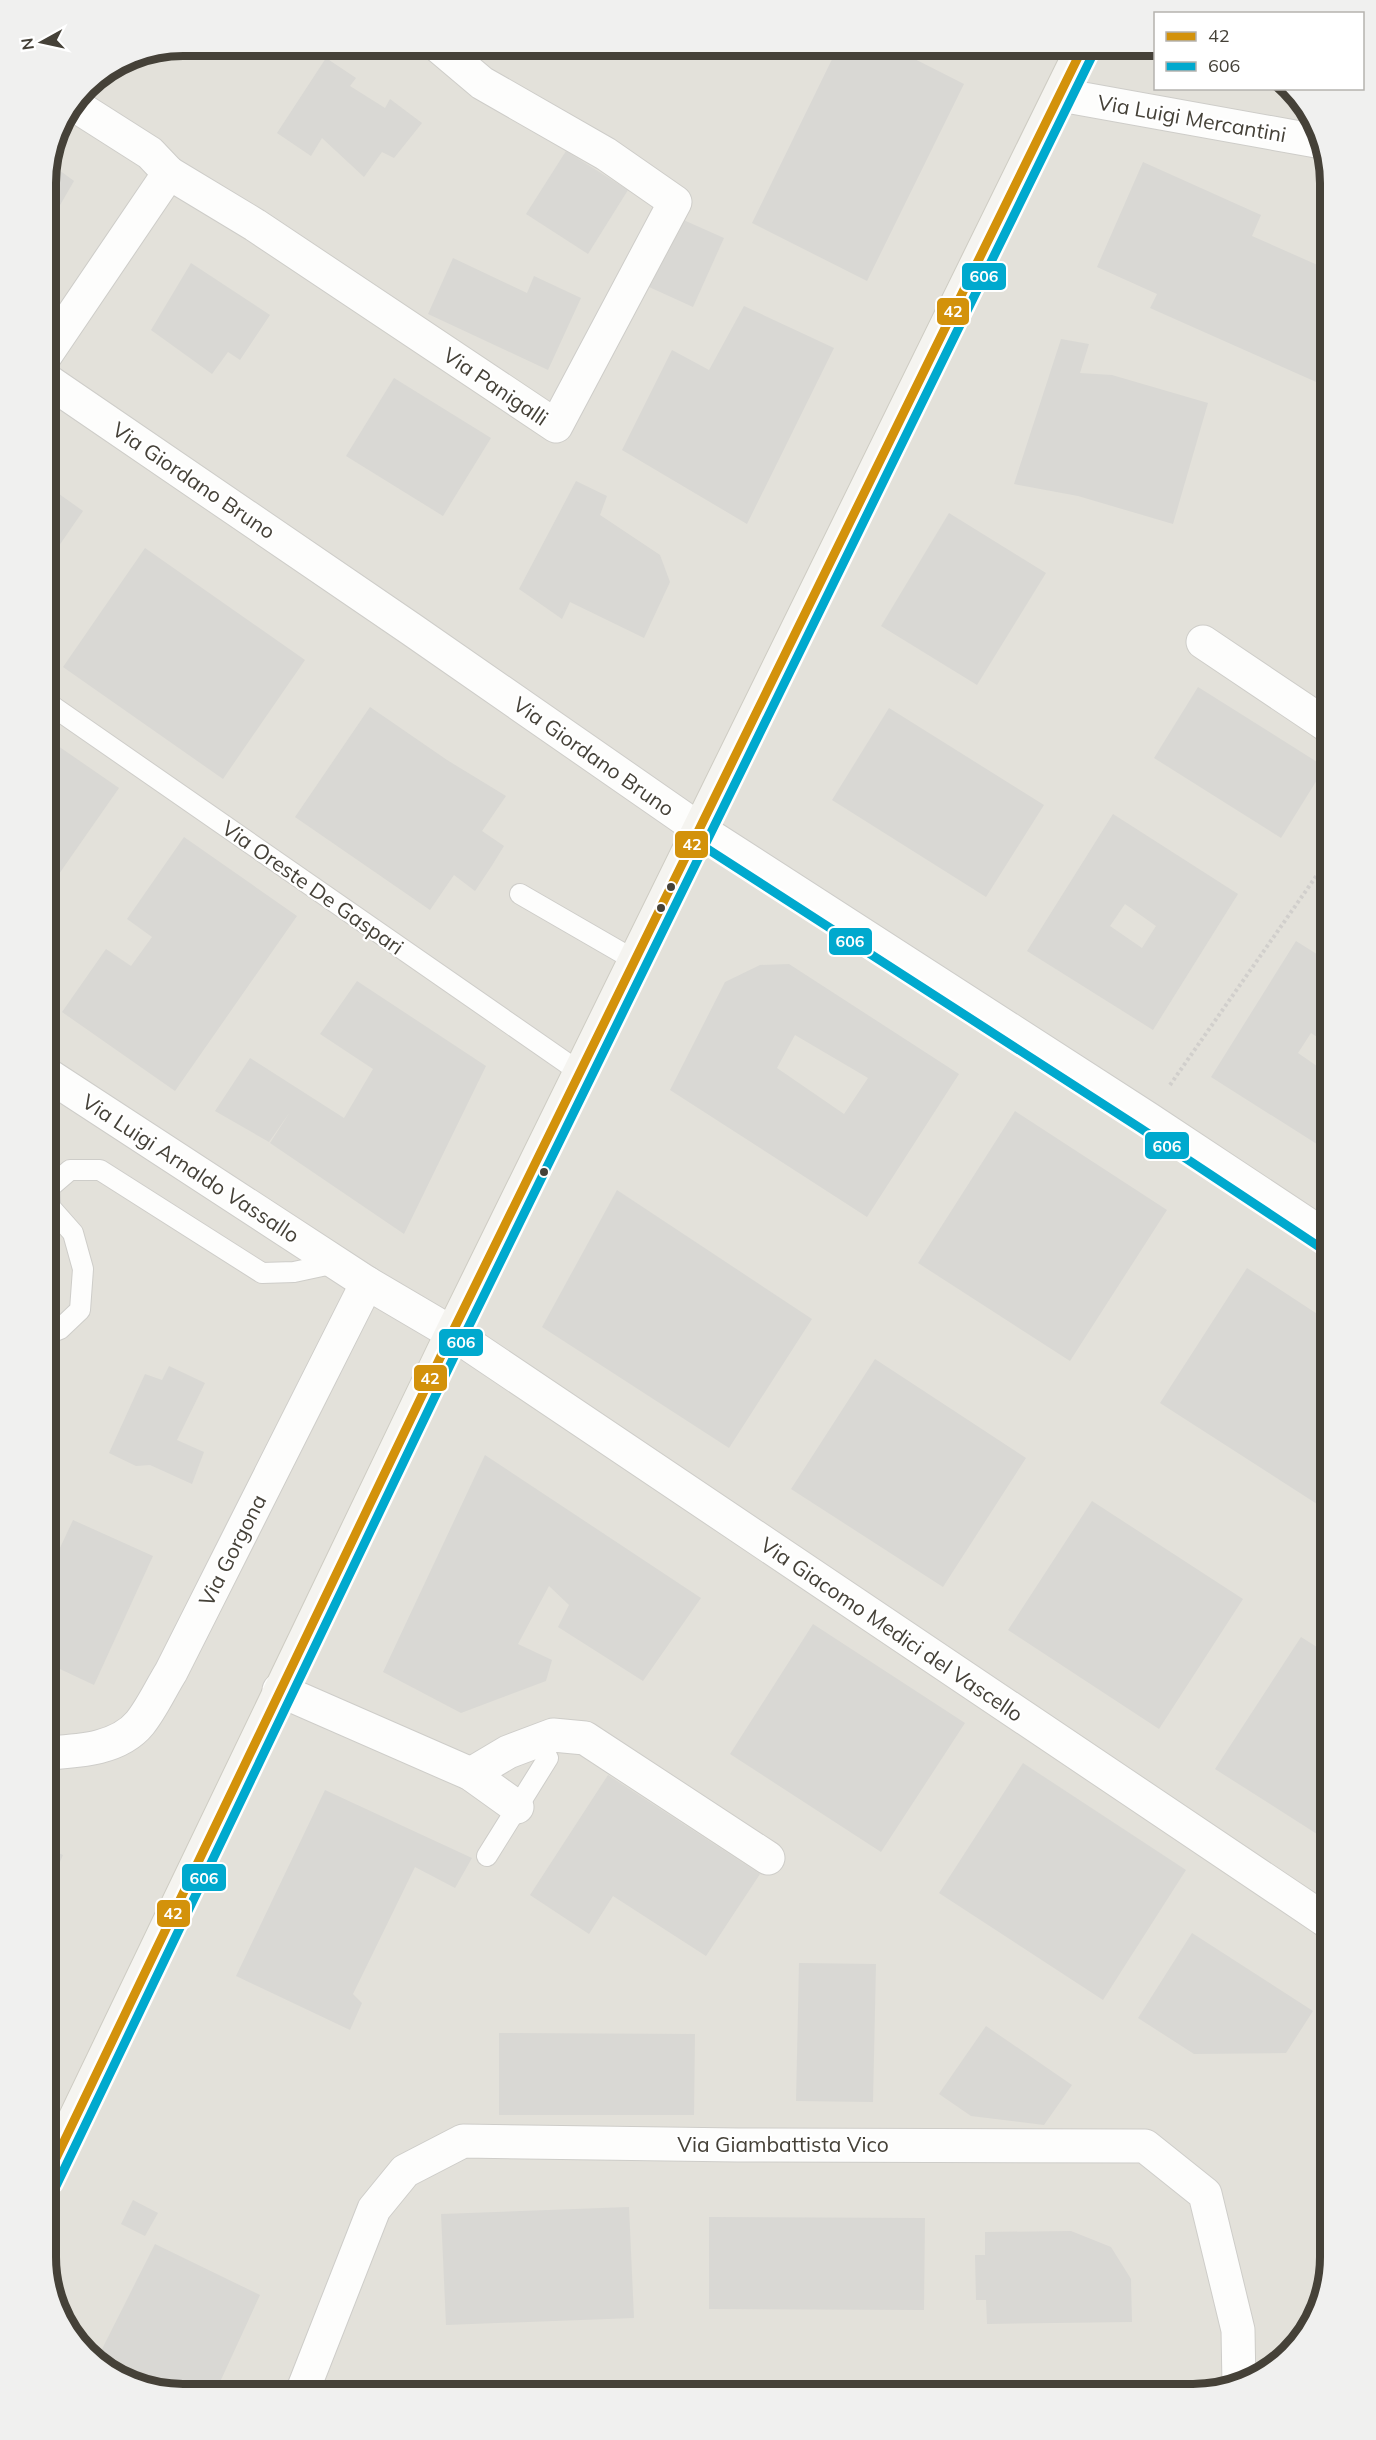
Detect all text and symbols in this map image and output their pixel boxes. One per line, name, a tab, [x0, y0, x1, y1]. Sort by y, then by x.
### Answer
north arrow	[12, 12, 72, 72]
legend	[1154, 12, 1364, 90]
text: 42	[1208, 24, 1230, 47]
text: N	[16, 37, 38, 51]
text: 606	[1208, 54, 1240, 77]
street label: Via Luigi Mercantini	[1096, 89, 1288, 147]
line badge: 606	[961, 262, 1007, 291]
text: 606	[970, 266, 999, 286]
line badge: 42	[936, 297, 970, 326]
text: 42	[943, 301, 963, 321]
street label: Via Panigalli	[439, 341, 553, 431]
street label: Via Giordano Bruno	[108, 416, 280, 544]
street label: Via Giordano Bruno	[508, 691, 680, 821]
street label: Via Oreste De Gaspari	[217, 814, 409, 960]
line badge: 42	[674, 830, 709, 859]
text: 42	[682, 834, 702, 854]
unlabelled marker	[665, 881, 677, 893]
unlabelled marker	[655, 902, 667, 914]
line badge: 606	[828, 927, 873, 956]
text: 606	[836, 931, 865, 951]
street label: Via Luigi Arnaldo Vassallo	[78, 1088, 304, 1248]
line badge: 606	[1144, 1131, 1190, 1160]
text: 606	[1153, 1136, 1182, 1156]
unlabelled marker	[538, 1166, 550, 1178]
line badge: 606	[438, 1328, 484, 1357]
text: 606	[447, 1332, 476, 1352]
line badge: 42	[413, 1364, 448, 1392]
text: 42	[420, 1368, 440, 1388]
street label: Via Gorgona	[193, 1490, 271, 1610]
street label: Via Giacomo Medici del Vascello	[756, 1531, 1028, 1727]
line badge: 606	[181, 1863, 227, 1892]
text: 606	[190, 1868, 219, 1888]
line badge: 42	[156, 1899, 191, 1928]
text: 42	[163, 1903, 183, 1923]
street label: Via Giambattista Vico	[677, 2131, 889, 2157]

